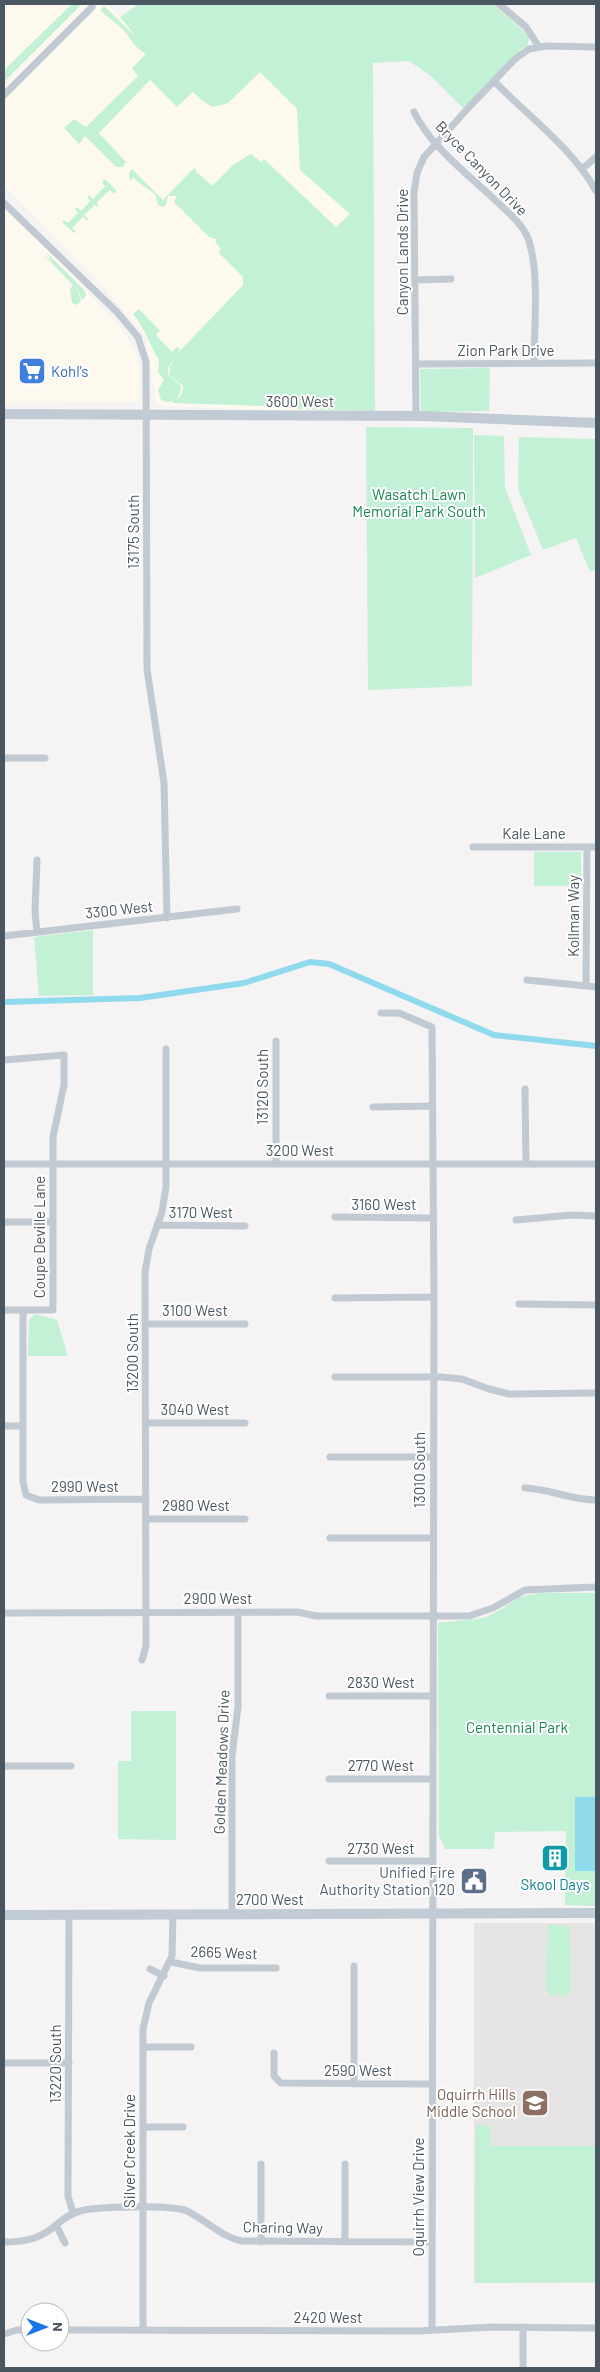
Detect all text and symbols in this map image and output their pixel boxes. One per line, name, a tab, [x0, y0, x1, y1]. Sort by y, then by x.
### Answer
street label: Bryce Canyon Drive	[432, 117, 532, 219]
street label: Canyon Lands Drive	[393, 189, 411, 315]
street label: Zion Park Drive	[457, 341, 555, 359]
supermarket icon: Kohl's	[17, 356, 47, 386]
place label: Kohl's	[51, 362, 88, 380]
street label: 3600 West	[266, 392, 334, 410]
park label: Wasatch Lawn Memorial Park South	[352, 485, 486, 520]
street label: 13175 South	[124, 495, 142, 569]
street label: Kale Lane	[502, 824, 566, 842]
street label: Kollman Way	[564, 875, 582, 957]
street label: 3300 West	[84, 896, 154, 922]
street label: 13120 South	[253, 1049, 271, 1125]
street label: 3200 West	[266, 1141, 334, 1159]
street label: Coupe Deville Lane	[30, 1176, 48, 1298]
street label: 3160 West	[351, 1195, 417, 1213]
street label: 3170 West	[169, 1203, 233, 1221]
street label: 3100 West	[162, 1301, 228, 1319]
street label: 13200 South	[123, 1313, 141, 1393]
street label: 3040 West	[161, 1400, 229, 1418]
street label: 13010 South	[410, 1432, 428, 1508]
street label: 2990 West	[51, 1477, 119, 1495]
street label: 2980 West	[162, 1496, 230, 1514]
street label: 2900 West	[184, 1589, 252, 1607]
street label: 2830 West	[347, 1673, 415, 1691]
street label: Golden Meadows Drive	[209, 1690, 233, 1834]
park label: Centennial Park	[466, 1718, 568, 1736]
street label: 2770 West	[348, 1756, 414, 1774]
street label: 2730 West	[347, 1839, 415, 1857]
building icon: Skool Days	[540, 1843, 570, 1873]
place label: Unified Fire Authority Station 120	[319, 1863, 455, 1898]
public building icon: Unified Fire Authority Station 120	[459, 1866, 489, 1896]
place label: Skool Days	[520, 1875, 590, 1893]
street label: 2700 West	[236, 1890, 304, 1908]
street label: 2665 West	[190, 1942, 258, 1962]
street label: 13220 South	[46, 2024, 64, 2104]
street label: 2590 West	[324, 2061, 392, 2079]
place label: Oquirrh Hills Middle School	[426, 2085, 516, 2120]
school or university icon: Oquirrh Hills Middle School	[520, 2088, 550, 2118]
street label: Silver Creek Drive	[120, 2094, 138, 2208]
street label: Oquirrh View Drive	[409, 2137, 427, 2257]
street label: Charing Way	[243, 2217, 323, 2237]
north arrow	[20, 2302, 70, 2352]
street label: 2420 West	[294, 2308, 362, 2326]
text: N	[50, 2322, 67, 2332]

